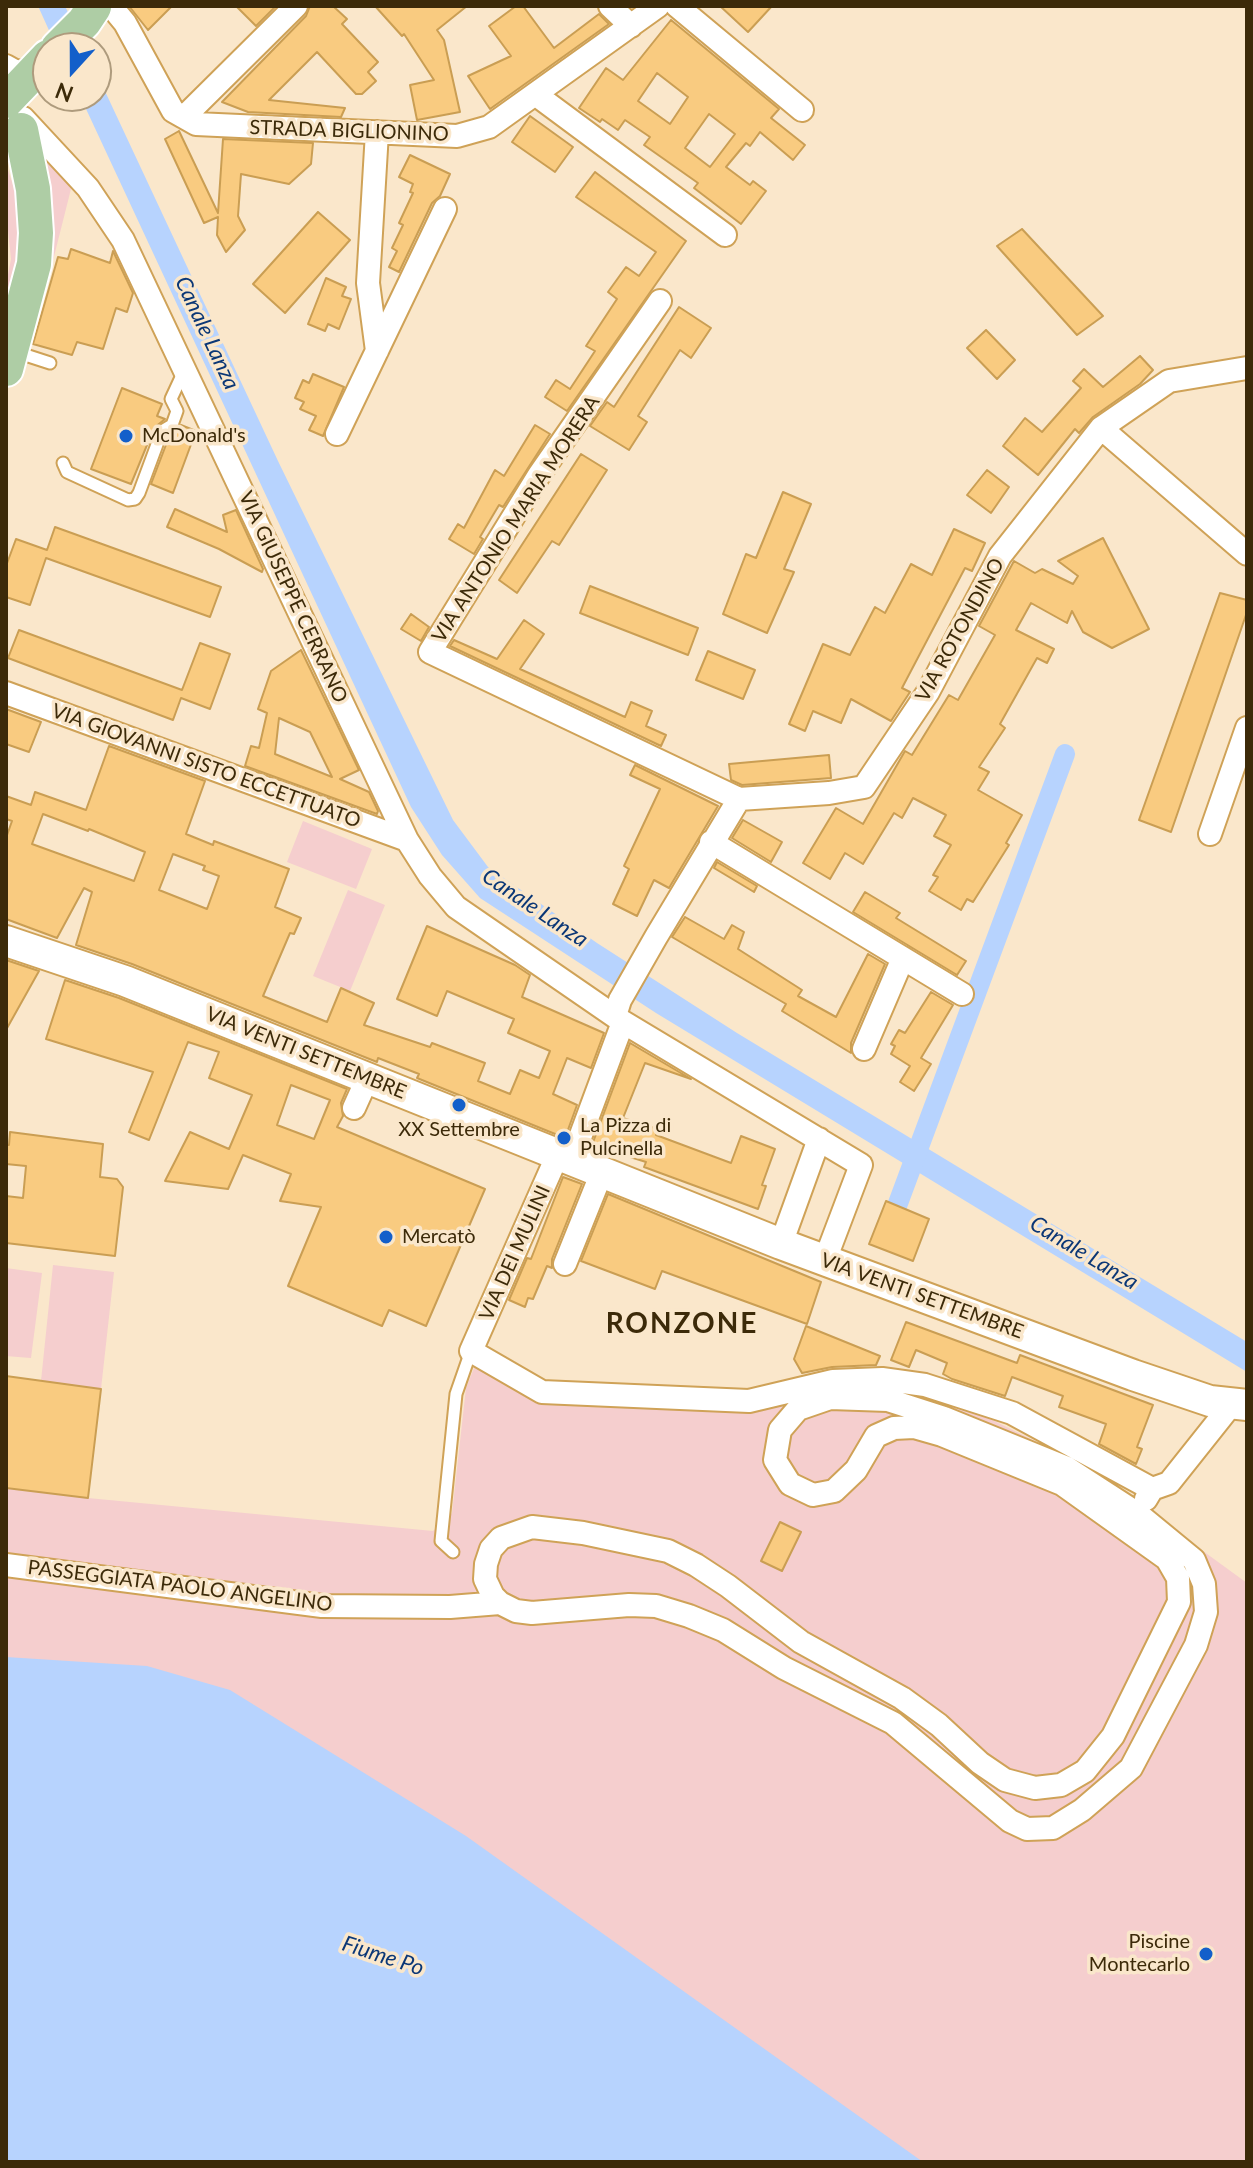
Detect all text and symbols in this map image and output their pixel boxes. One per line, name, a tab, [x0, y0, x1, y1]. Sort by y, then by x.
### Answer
north arrow	[32, 32, 112, 112]
text: N	[51, 77, 77, 109]
street label: STRADA BIGLIONINO	[249, 116, 449, 146]
water label: Canale Lanza	[169, 272, 245, 394]
street label: VIA ANTONIO MARIA MORERA	[427, 391, 605, 647]
place label: McDonald's	[142, 424, 246, 448]
marker: McDonald's	[117, 427, 135, 445]
street label: VIA GIUSEPPE CERRANO	[233, 487, 353, 707]
street label: VIA ROTONDINO	[911, 554, 1009, 706]
street label: VIA GIOVANNI SISTO ECCETTUATO	[48, 699, 364, 833]
water label: Canale Lanza	[477, 863, 593, 953]
street label: VIA VENTI SETTEMBRE	[202, 1002, 410, 1104]
marker: XX Settembre	[450, 1096, 468, 1114]
place label: La Pizza di Pulcinella	[580, 1114, 671, 1161]
place label: XX Settembre	[398, 1118, 520, 1142]
marker: La Pizza di Pulcinella	[555, 1129, 573, 1147]
street label: VIA DEI MULINI	[474, 1182, 556, 1324]
water label: Canale Lanza	[1025, 1210, 1143, 1296]
place label: Mercatò	[402, 1225, 476, 1249]
marker: Mercatò	[377, 1228, 395, 1246]
street label: VIA VENTI SETTEMBRE	[817, 1248, 1027, 1344]
district label: RONZONE	[606, 1307, 758, 1341]
street label: PASSEGGIATA PAOLO ANGELINO	[26, 1555, 334, 1617]
water label: Fiume Po	[339, 1930, 427, 1982]
place label: Piscine Montecarlo	[1089, 1930, 1190, 1977]
marker: Piscine Montecarlo	[1197, 1945, 1215, 1963]

